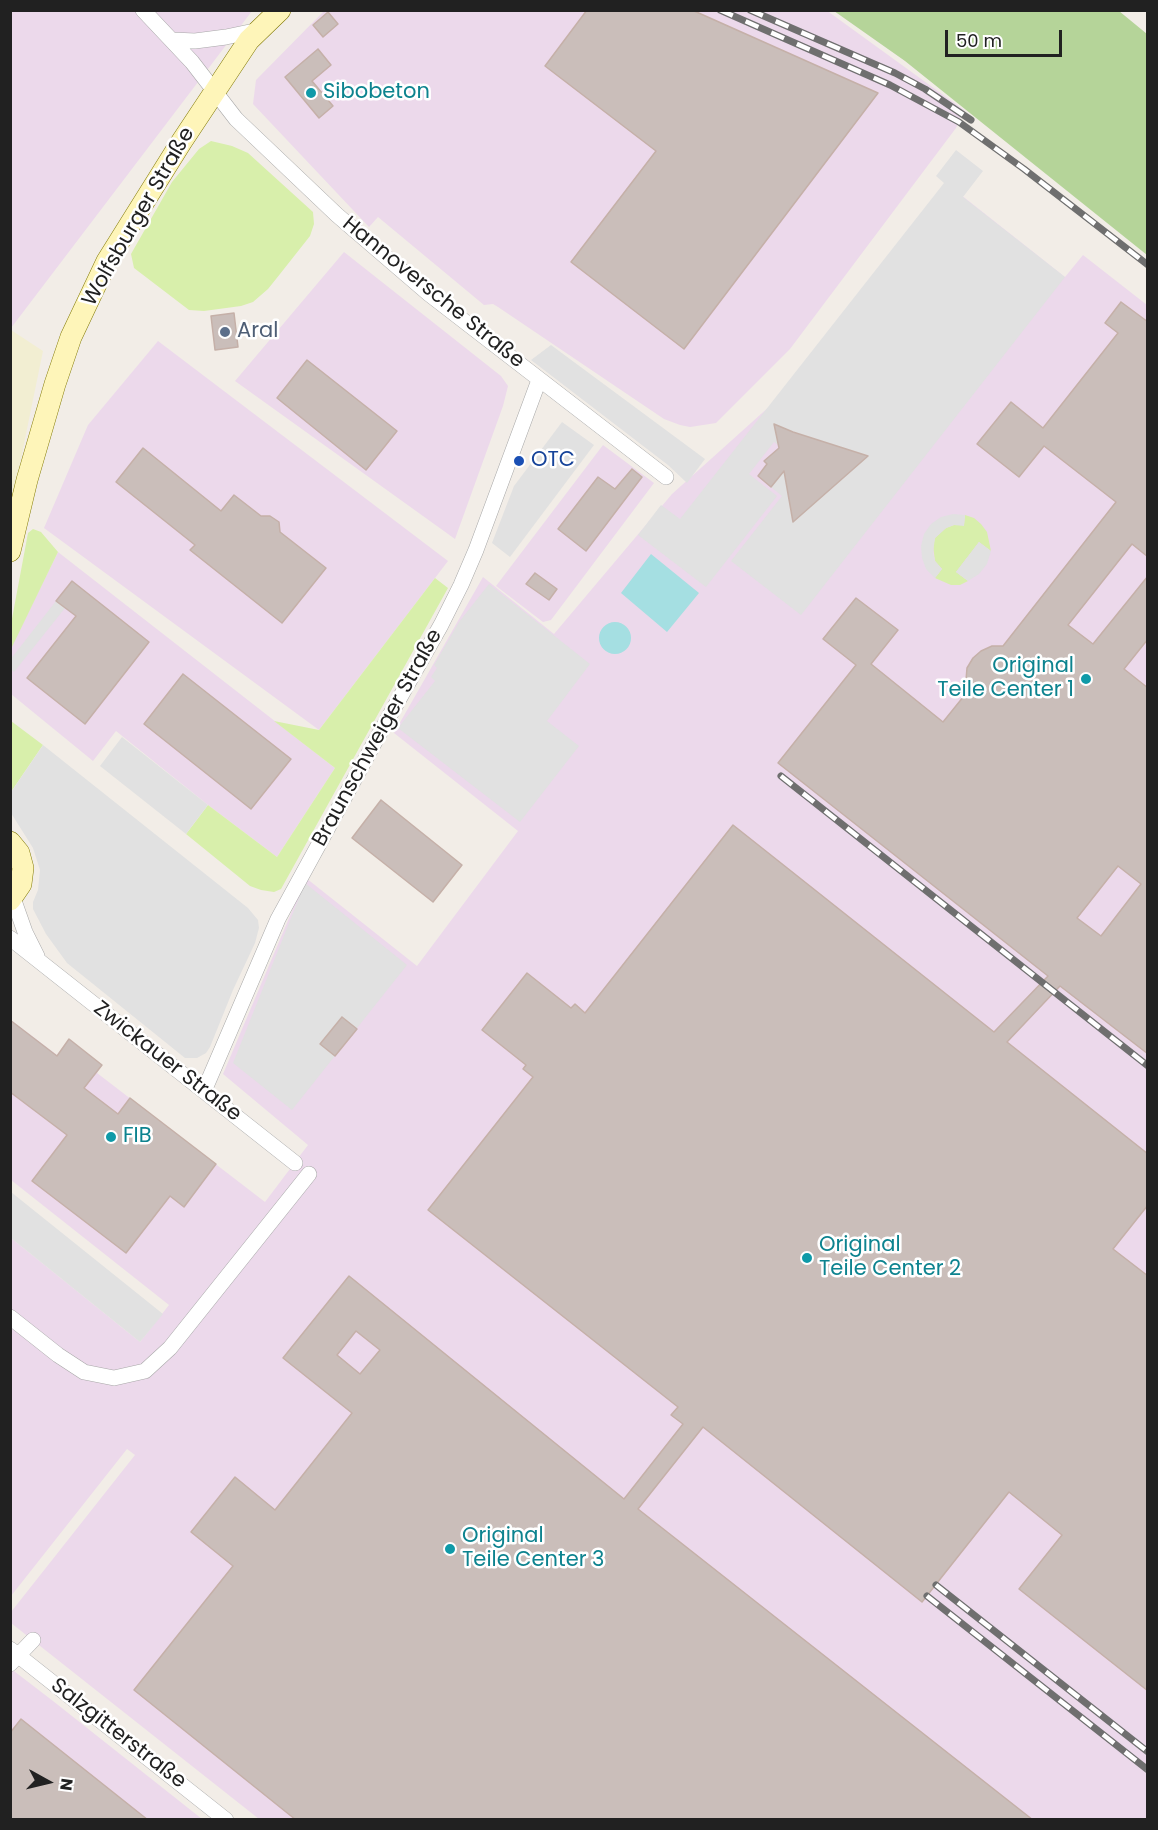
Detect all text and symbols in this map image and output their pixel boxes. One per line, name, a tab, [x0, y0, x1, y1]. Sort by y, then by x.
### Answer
scale bar	[948, 18, 1065, 56]
text: 50 m	[956, 28, 1002, 53]
place label: Sibobeton	[323, 80, 430, 106]
marker: Sibobeton	[304, 86, 318, 100]
street label: Wolfsburger Straße	[77, 123, 201, 311]
street label: Hannoversche Straße	[337, 212, 529, 374]
place label: Aral	[237, 319, 278, 345]
marker: Aral	[218, 325, 232, 339]
place label: OTC	[531, 448, 575, 474]
marker: OTC	[512, 454, 526, 468]
street label: Braunschweiger Straße	[308, 625, 448, 851]
place label: Original Teile Center 1	[937, 654, 1074, 704]
marker: Original Teile Center 1	[1079, 672, 1093, 686]
street label: Zwickauer Straße	[88, 996, 246, 1128]
place label: FIB	[123, 1124, 152, 1150]
marker: FIB	[104, 1130, 118, 1144]
place label: Original Teile Center 2	[819, 1233, 961, 1283]
marker: Original Teile Center 2	[800, 1251, 814, 1265]
place label: Original Teile Center 3	[462, 1524, 604, 1574]
marker: Original Teile Center 3	[443, 1542, 457, 1556]
street label: Salzgitterstraße	[45, 1673, 191, 1795]
north arrow	[18, 1752, 78, 1812]
text: N	[54, 1777, 79, 1792]

